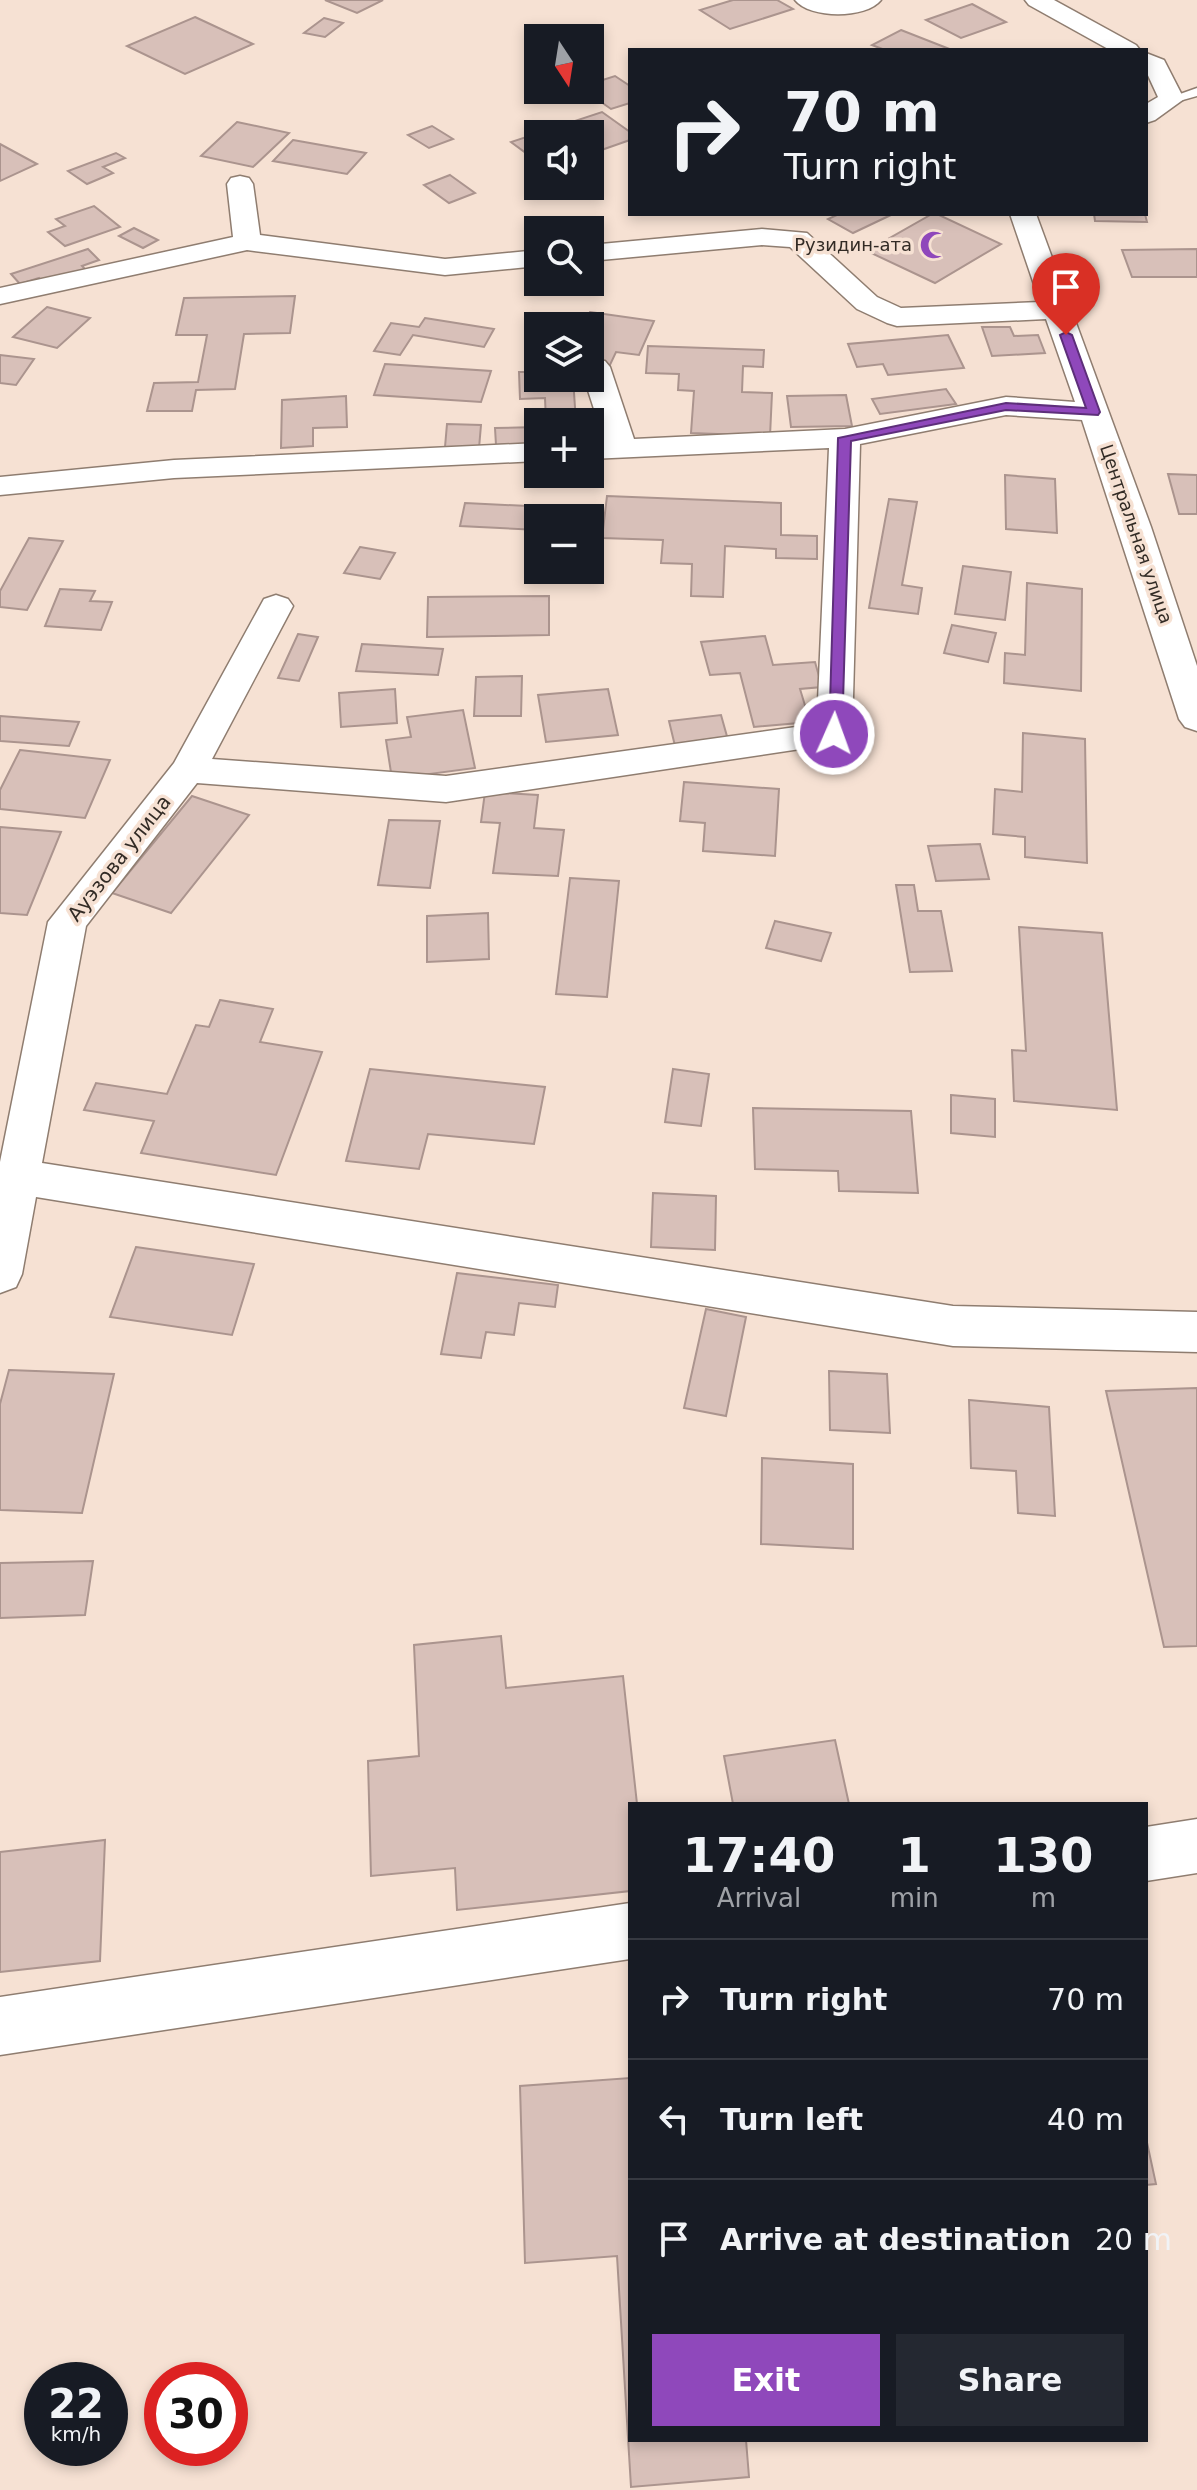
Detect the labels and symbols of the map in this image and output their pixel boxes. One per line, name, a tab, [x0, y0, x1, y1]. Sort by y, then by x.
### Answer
north arrow	[524, 24, 604, 104]
mosque icon: Рузидин-ата	[919, 230, 949, 260]
place label: Рузидин-ата	[794, 234, 912, 255]
pin	[1032, 253, 1100, 335]
street label: Центральная улица	[1096, 441, 1177, 626]
position arrow	[792, 692, 876, 776]
street label: Ауэзова улица	[62, 790, 176, 926]
speed limit sign: 30	[144, 2362, 248, 2466]

